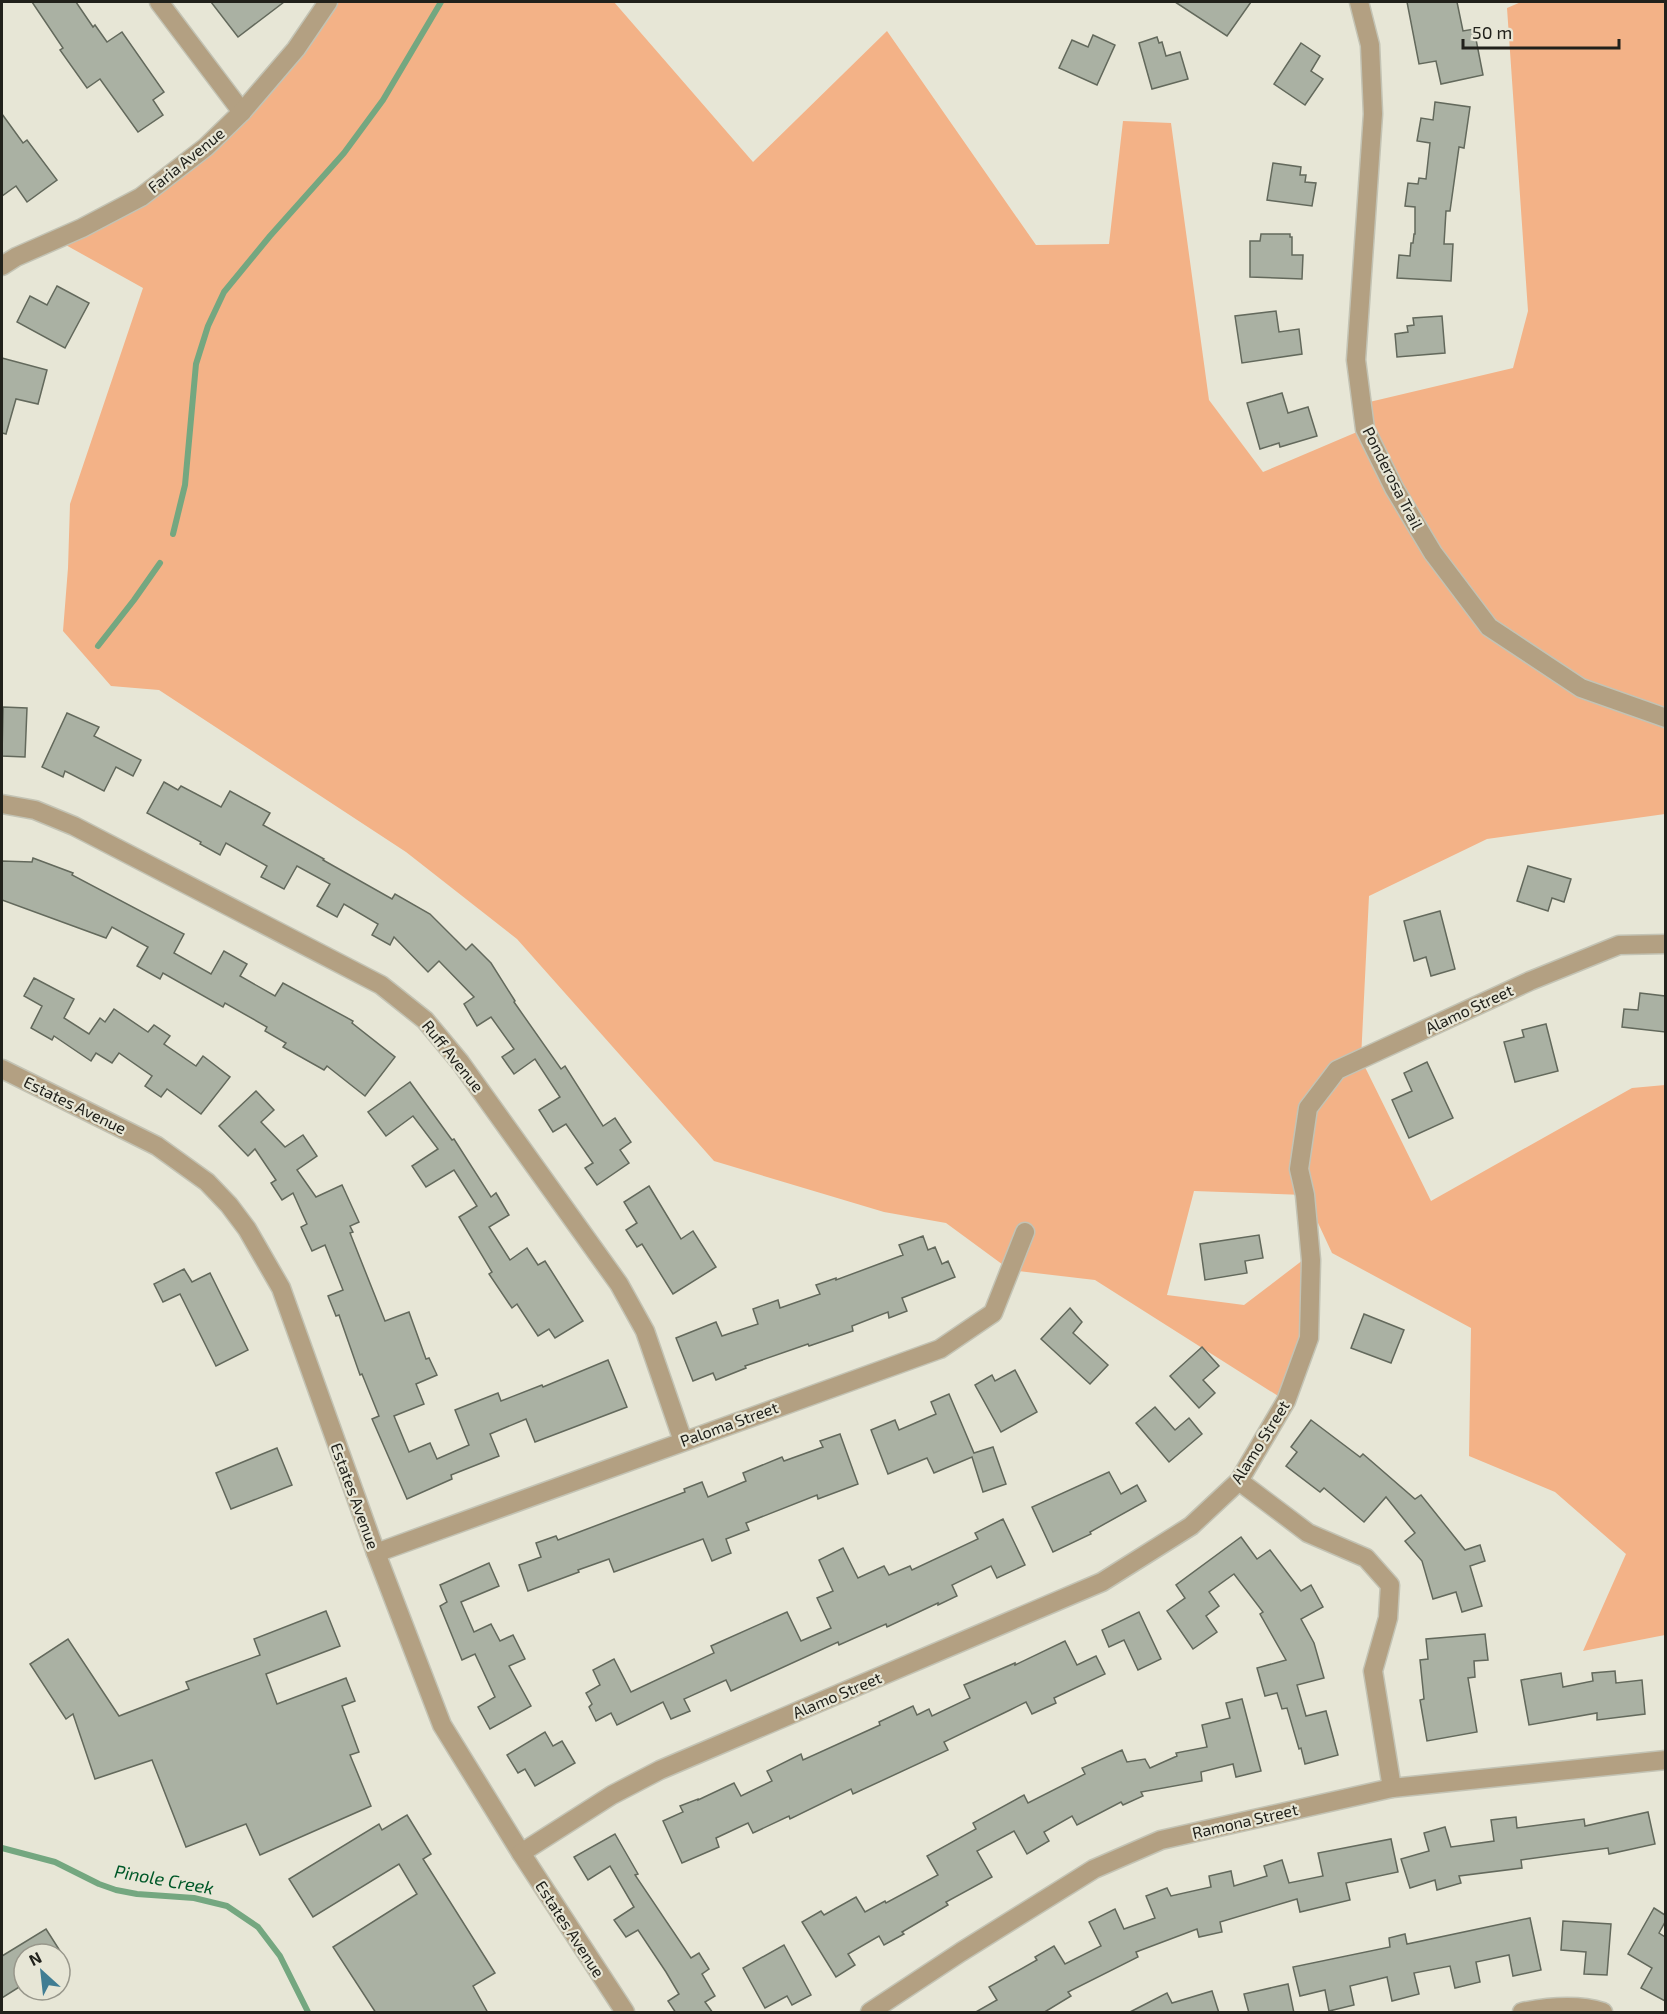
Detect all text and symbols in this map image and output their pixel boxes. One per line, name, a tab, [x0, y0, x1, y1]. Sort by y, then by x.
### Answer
scale bar	[1463, 12, 1619, 50]
text: 50 m	[1472, 21, 1512, 43]
street label: Faria Avenue	[144, 123, 228, 196]
street label: Ponderosa Trail	[1359, 423, 1428, 532]
street label: Alamo Street	[1422, 980, 1516, 1037]
street label: Ruff Avenue	[419, 1016, 488, 1096]
street label: Estates Avenue	[21, 1072, 130, 1138]
street label: Paloma Street	[677, 1397, 780, 1450]
street label: Alamo Street	[1226, 1397, 1293, 1487]
street label: Estates Avenue	[327, 1440, 383, 1552]
street label: Alamo Street	[790, 1667, 884, 1722]
street label: Ramona Street	[1190, 1799, 1300, 1842]
water label: Pinole Creek	[113, 1859, 216, 1899]
street label: Estates Avenue	[532, 1877, 609, 1981]
north arrow	[12, 1942, 72, 2002]
text: N	[25, 1947, 44, 1969]

